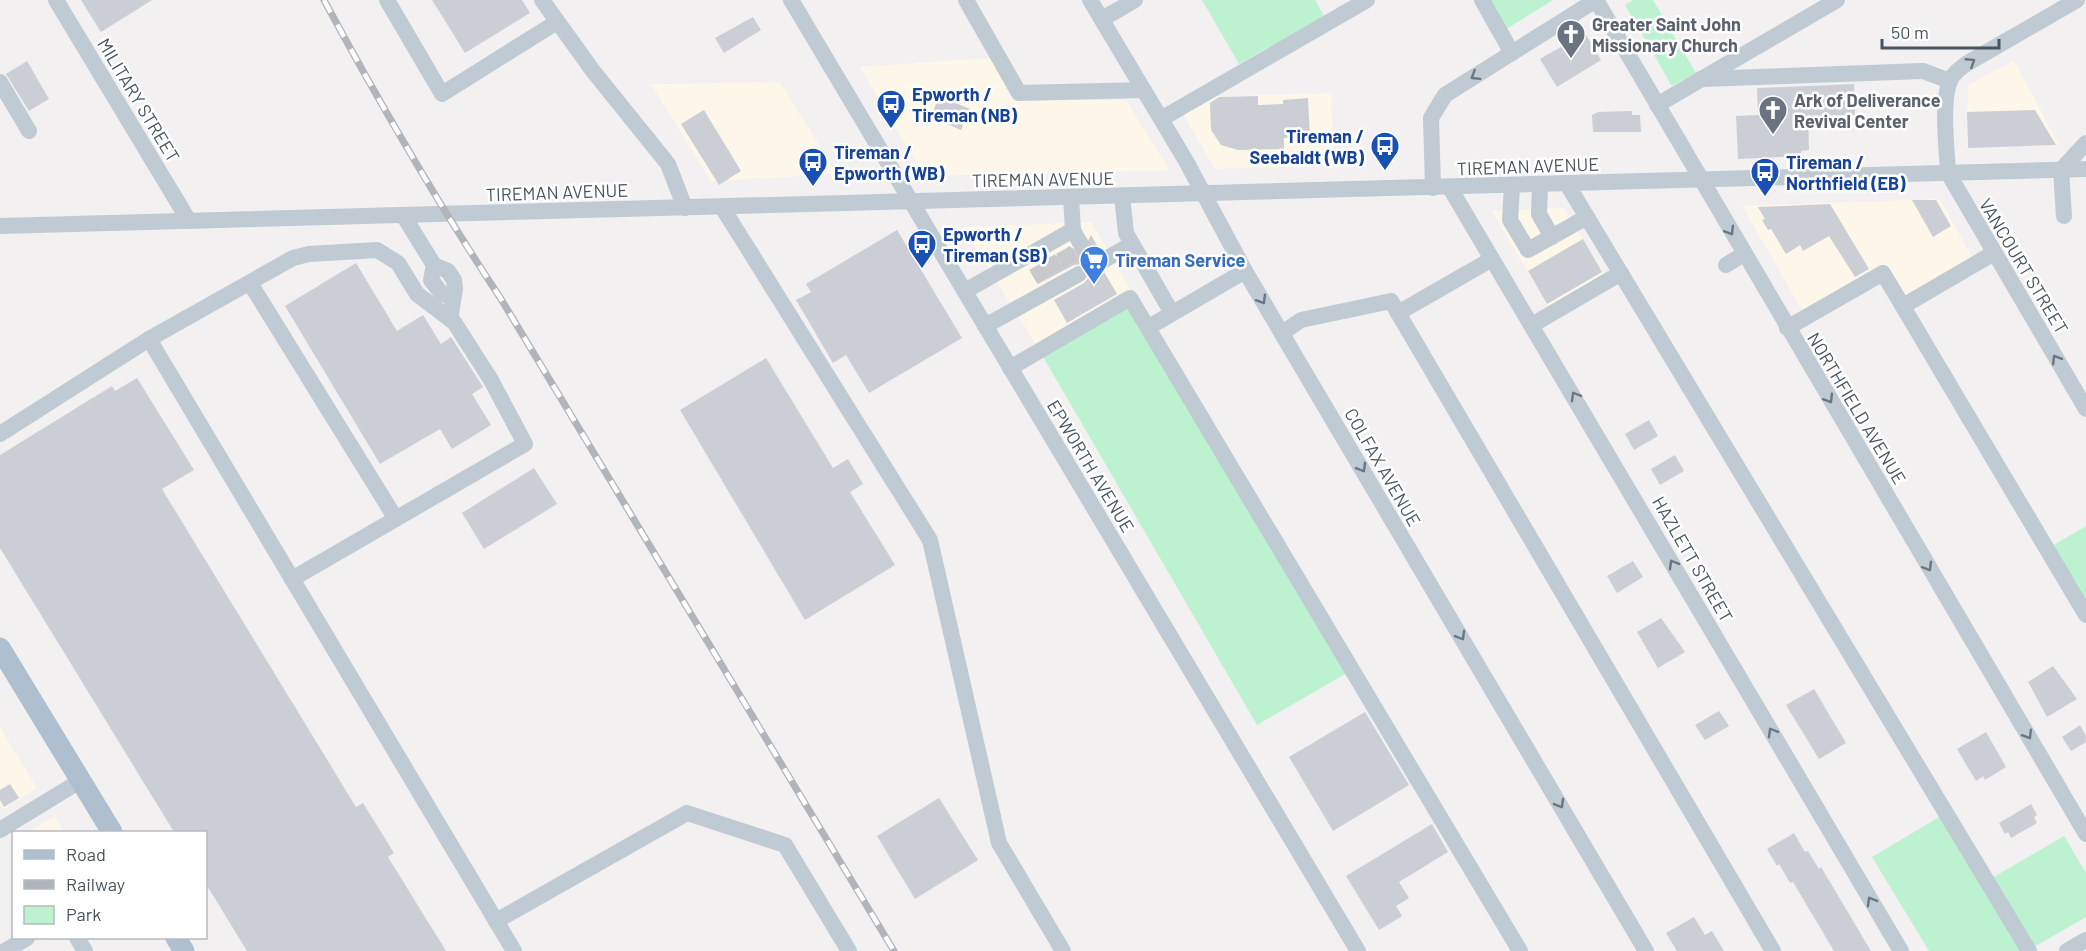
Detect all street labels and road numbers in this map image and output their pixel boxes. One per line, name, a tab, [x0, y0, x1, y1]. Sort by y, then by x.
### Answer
street label: MILITARY STREET	[93, 34, 185, 166]
street label: TIREMAN AVENUE	[1456, 153, 1600, 179]
street label: TIREMAN AVENUE	[972, 167, 1114, 191]
street label: TIREMAN AVENUE	[485, 179, 629, 205]
street label: VANCOURT STREET	[1975, 194, 2073, 338]
street label: NORTHFIELD AVENUE	[1803, 328, 1911, 488]
street label: EPWORTH AVENUE	[1043, 396, 1139, 536]
street label: COLFAX AVENUE	[1340, 404, 1426, 530]
street label: HAZLETT STREET	[1648, 492, 1738, 626]

